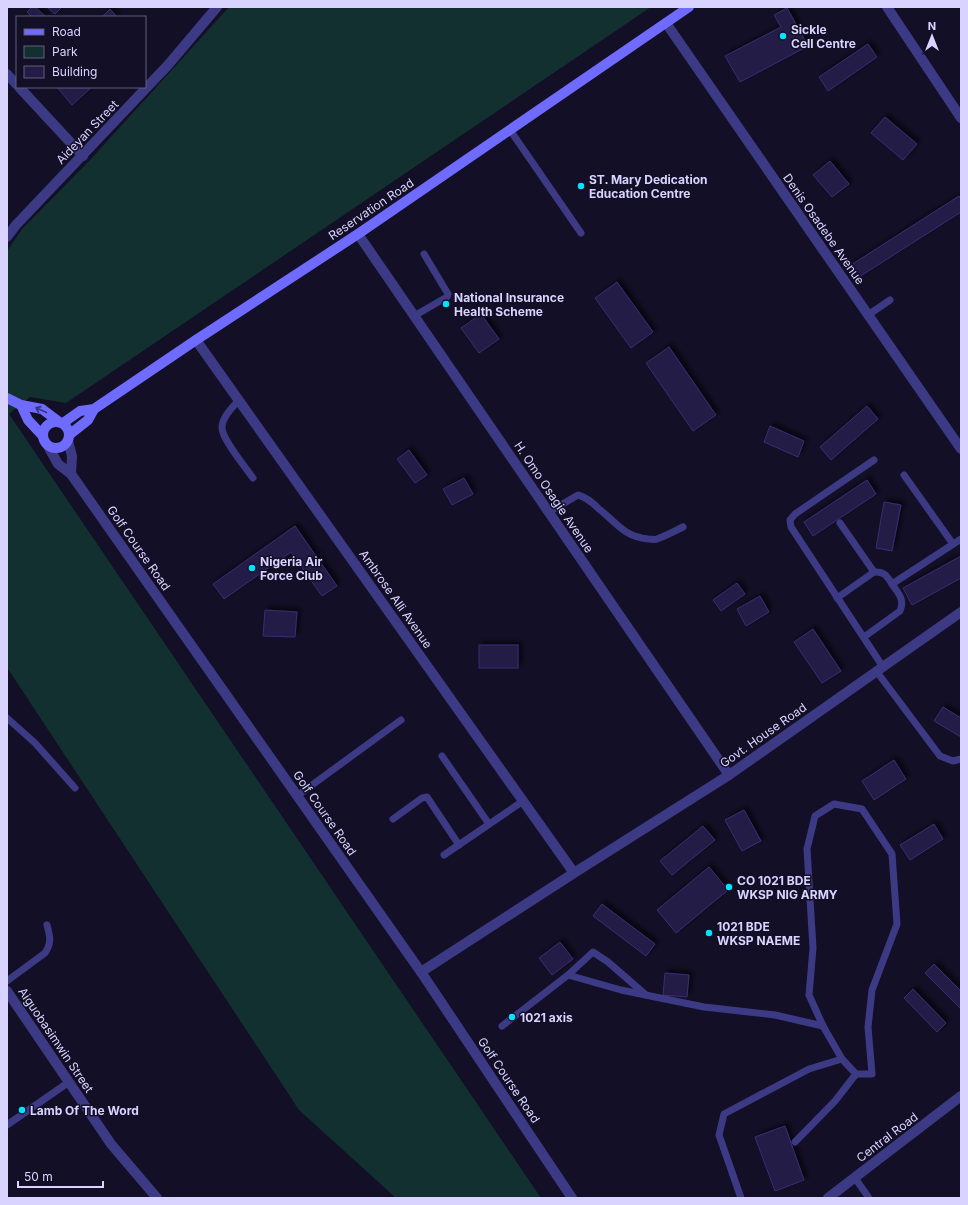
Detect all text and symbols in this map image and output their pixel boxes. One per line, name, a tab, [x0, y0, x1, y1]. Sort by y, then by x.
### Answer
legend	[16, 16, 146, 88]
north arrow	[912, 16, 952, 56]
text: N	[928, 19, 936, 33]
place label: Sickle Cell Centre	[791, 22, 856, 51]
text: Road	[52, 24, 81, 39]
marker: Sickle Cell Centre	[778, 31, 788, 41]
text: Park	[52, 44, 78, 59]
text: Building	[52, 64, 97, 79]
street label: Aideyan Street	[53, 97, 121, 167]
street label: Denis Osadebe Avenue	[780, 171, 868, 287]
place label: ST. Mary Dedication Education Centre	[589, 172, 707, 201]
street label: Reservation Road	[326, 175, 416, 243]
marker: ST. Mary Dedication Education Centre	[576, 181, 586, 191]
place label: National Insurance Health Scheme	[454, 290, 564, 319]
marker: National Insurance Health Scheme	[441, 299, 451, 309]
one-way arrow	[35, 406, 47, 414]
street label: H. Omo Osagie Avenue	[511, 438, 597, 556]
street label: Golf Course Road	[104, 503, 174, 593]
street label: Ambrose Alli Avenue	[356, 547, 436, 651]
place label: Nigeria Air Force Club	[260, 554, 323, 583]
marker: Nigeria Air Force Club	[247, 563, 257, 573]
street label: Govt. House Road	[717, 699, 809, 771]
street label: Golf Course Road	[290, 768, 360, 858]
place label: CO 1021 BDE WKSP NIG ARMY	[737, 873, 838, 902]
marker: CO 1021 BDE WKSP NIG ARMY	[724, 882, 734, 892]
place label: 1021 BDE WKSP NAEME	[717, 919, 800, 948]
marker: 1021 BDE WKSP NAEME	[704, 928, 714, 938]
street label: Aiguobasimwin Street	[15, 984, 97, 1096]
place label: 1021 axis	[520, 1010, 573, 1025]
marker: 1021 axis	[507, 1012, 517, 1022]
street label: Golf Course Road	[475, 1034, 543, 1126]
place label: Lamb Of The Word	[30, 1103, 139, 1118]
marker: Lamb Of The Word	[17, 1105, 27, 1115]
street label: Central Road	[853, 1109, 921, 1165]
scale bar	[18, 1163, 103, 1189]
text: 50 m	[24, 1169, 53, 1184]

